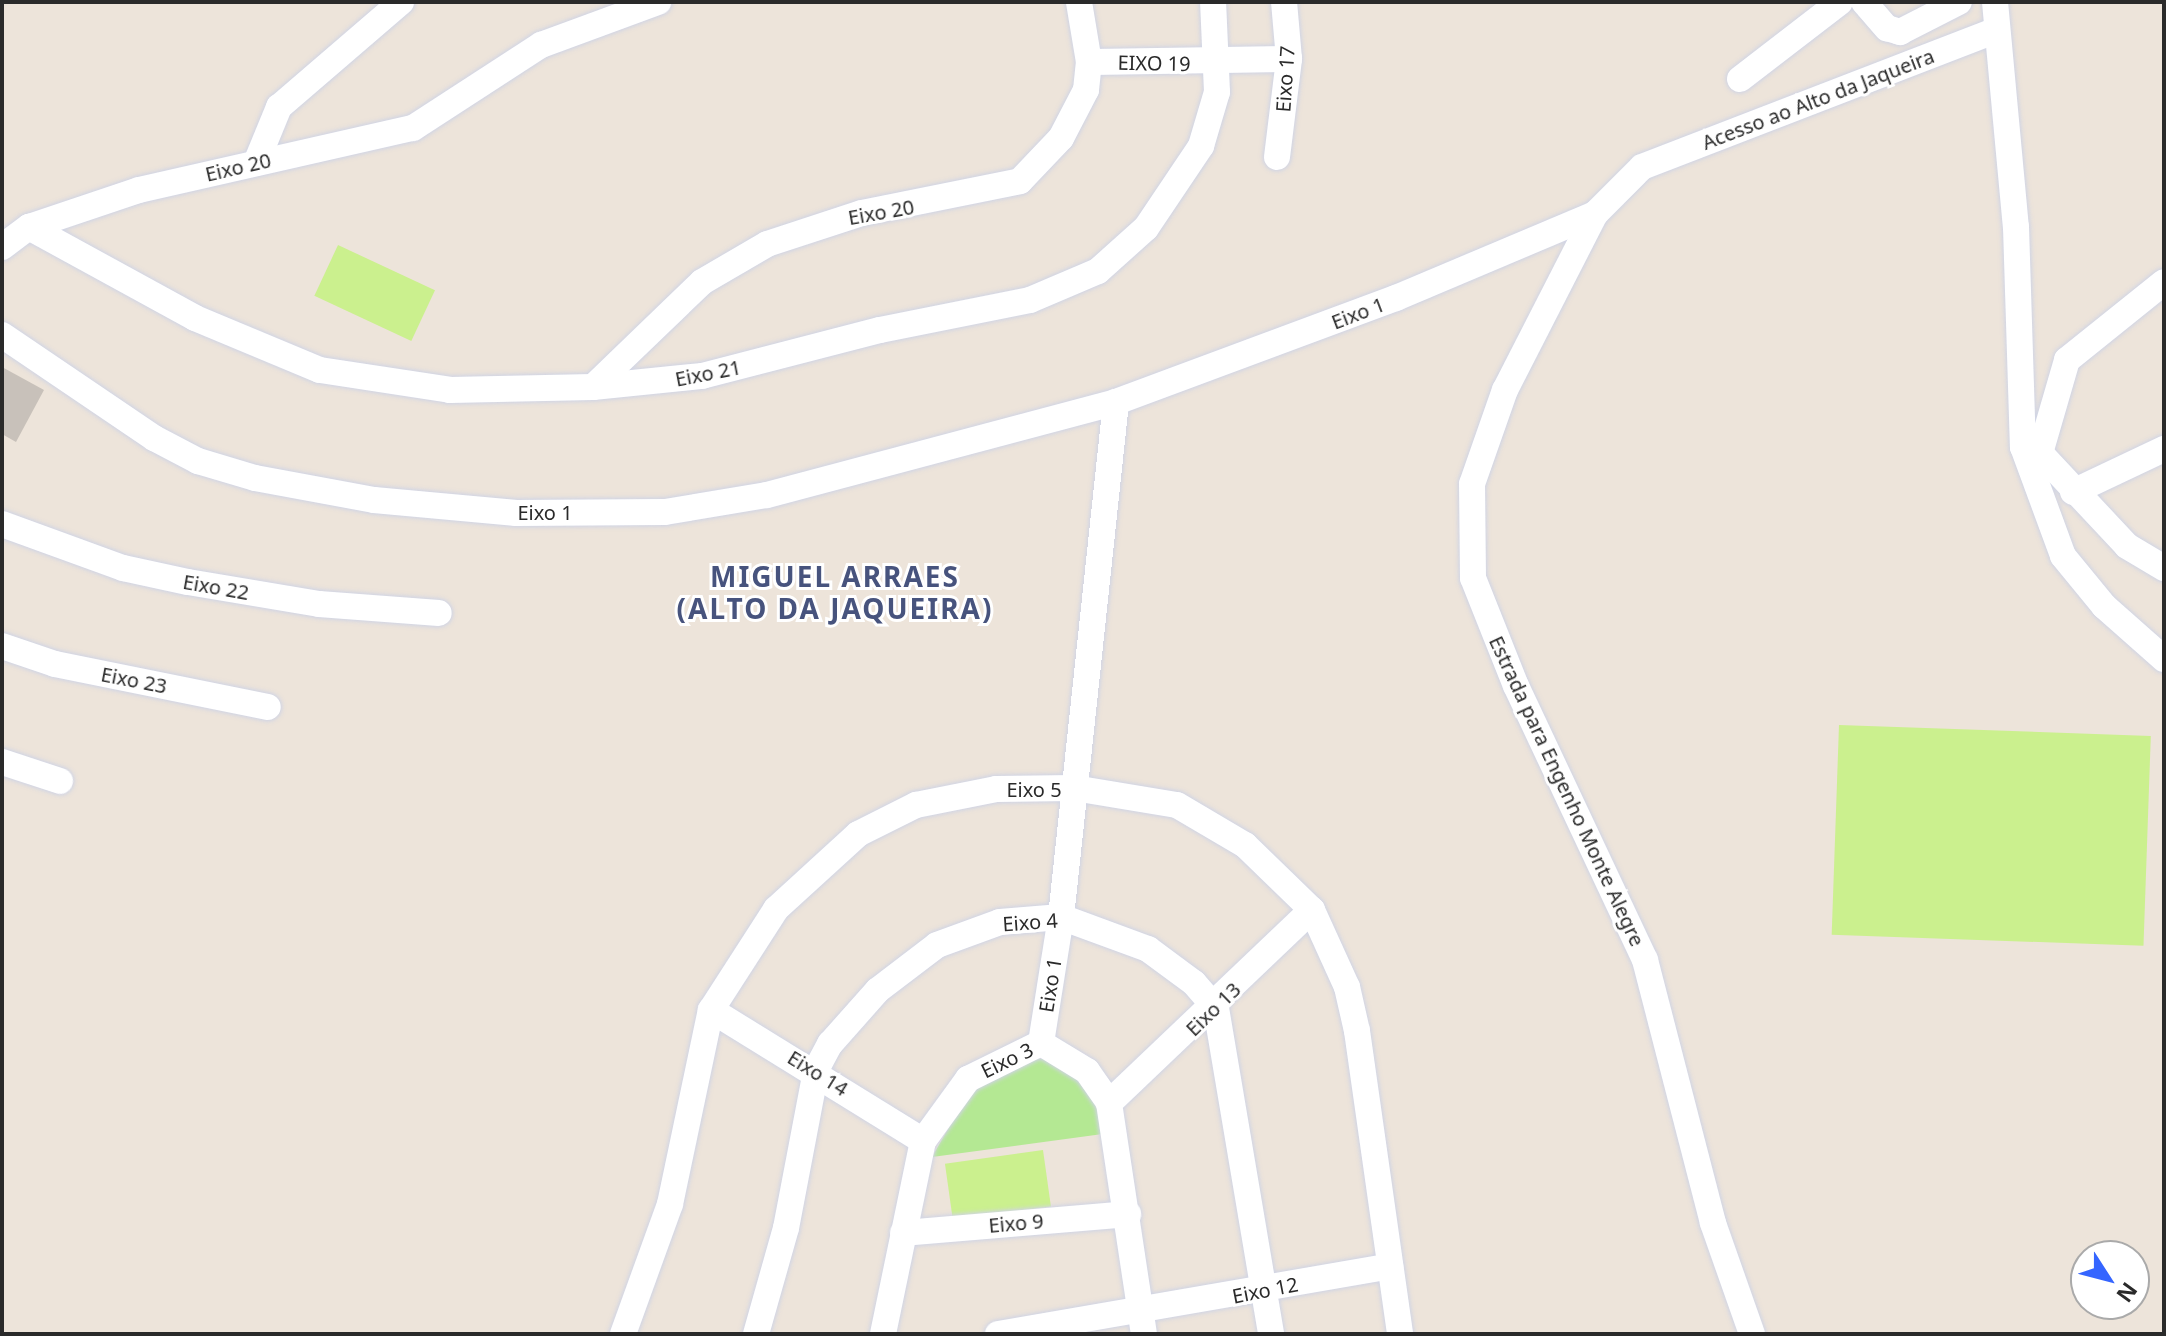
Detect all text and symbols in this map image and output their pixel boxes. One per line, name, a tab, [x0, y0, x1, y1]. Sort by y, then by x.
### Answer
street label: Acesso ao Alto da Jaqueira	[1699, 44, 1937, 154]
street label: Eixo 17	[1271, 45, 1299, 113]
street label: EIXO 19	[1117, 50, 1191, 76]
street label: Eixo 20	[203, 148, 273, 186]
street label: Eixo 20	[846, 194, 916, 230]
street label: Eixo 1	[1328, 292, 1388, 334]
street label: Eixo 21	[673, 355, 743, 391]
street label: Eixo 1	[517, 500, 573, 524]
district label: MIGUEL ARRAES (ALTO DA JAQUEIRA)	[677, 559, 993, 625]
street label: Eixo 22	[181, 569, 251, 605]
street label: Estrada para Engenho Monte Alegre	[1484, 632, 1650, 950]
street label: Eixo 23	[99, 662, 169, 698]
street label: Eixo 5	[1006, 777, 1062, 801]
street label: Eixo 4	[1002, 908, 1058, 936]
street label: Eixo 1	[1034, 956, 1066, 1014]
street label: Eixo 13	[1181, 977, 1245, 1041]
street label: Eixo 3	[977, 1037, 1037, 1083]
street label: Eixo 14	[783, 1045, 853, 1101]
street label: Eixo 9	[987, 1209, 1045, 1237]
north arrow	[2070, 1240, 2150, 1320]
street label: Eixo 12	[1230, 1272, 1300, 1308]
text: N	[2110, 1277, 2145, 1309]

